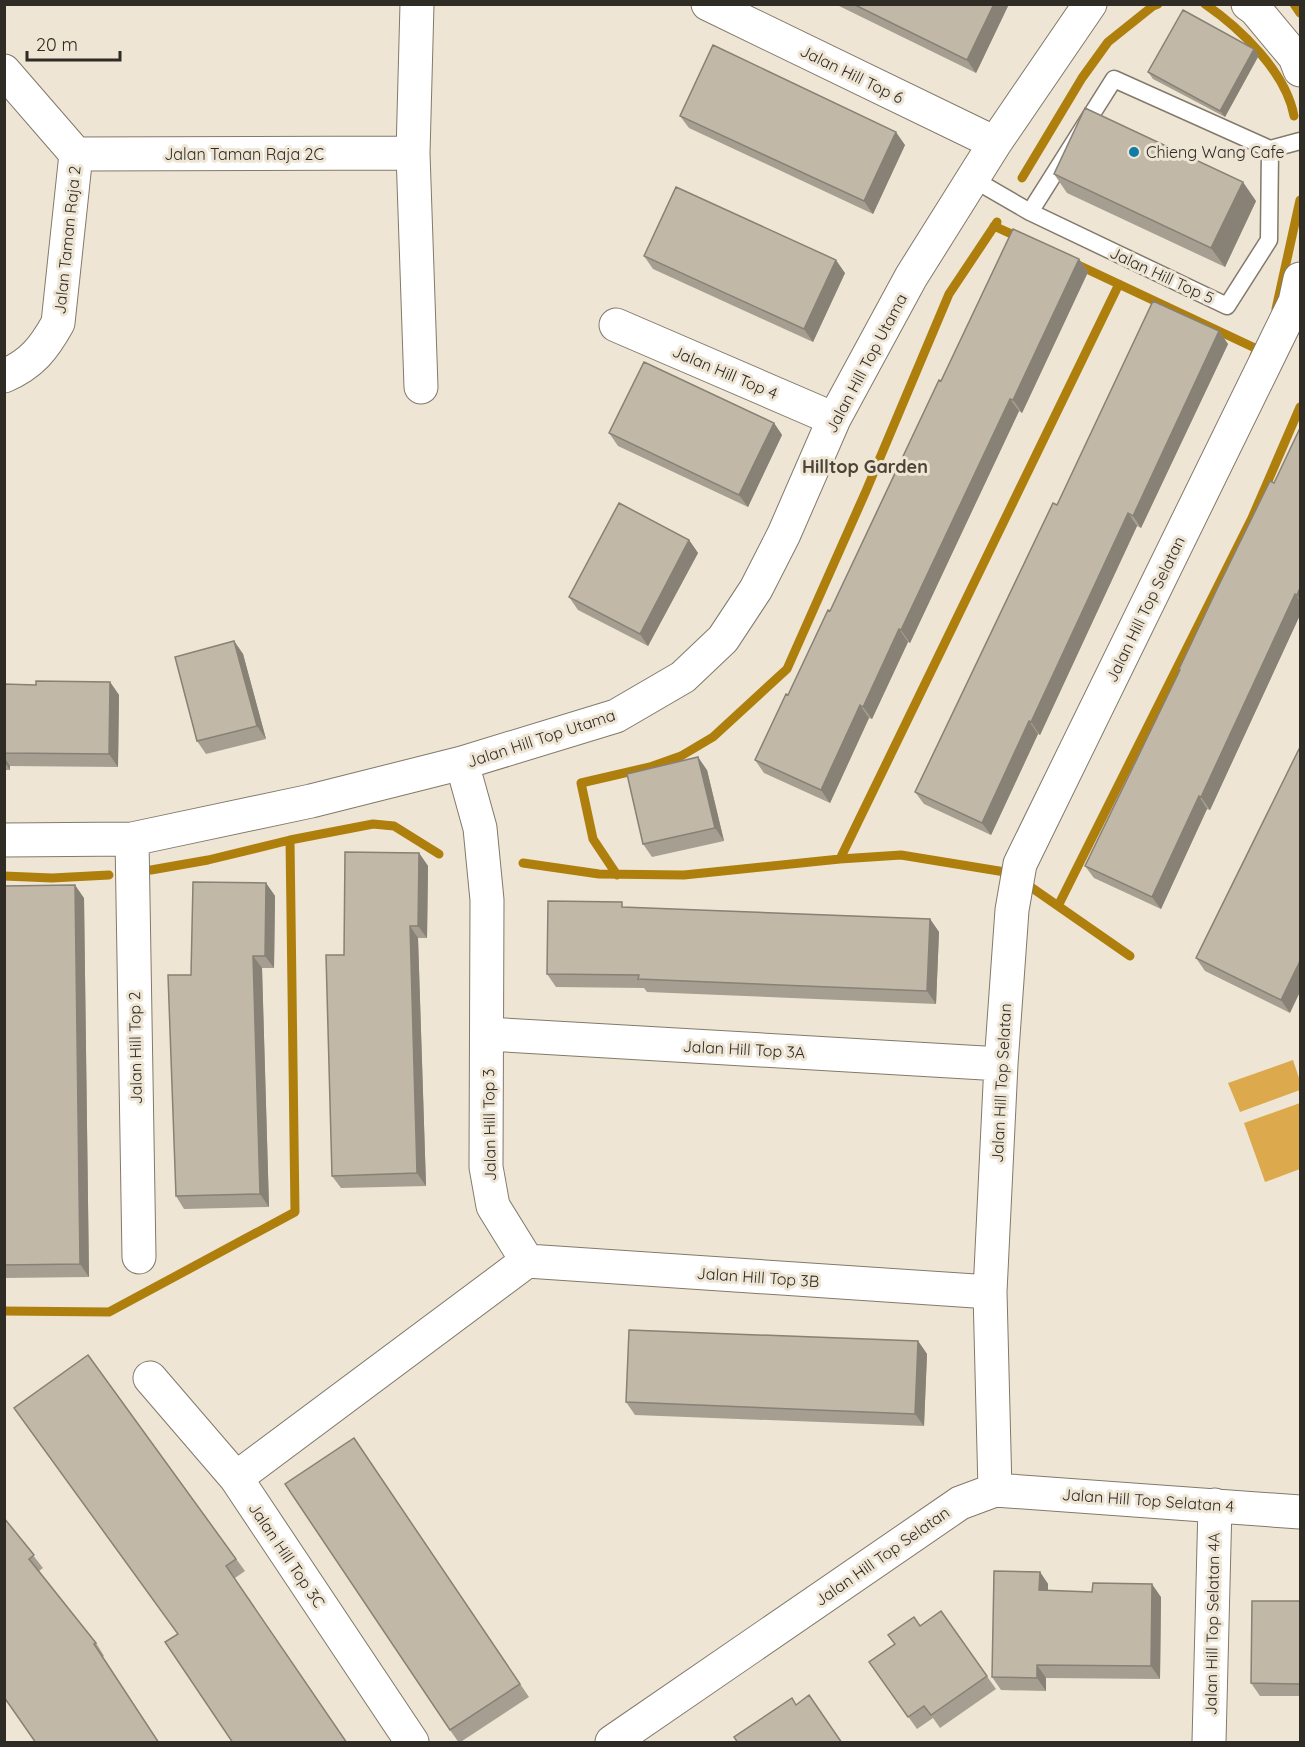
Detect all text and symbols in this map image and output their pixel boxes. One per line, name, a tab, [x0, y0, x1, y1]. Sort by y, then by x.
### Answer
scale bar	[27, 24, 120, 62]
text: 20 m	[36, 33, 78, 56]
street label: Jalan Hill Top 6	[797, 40, 907, 108]
place label: Chieng Wang Cafe	[1146, 142, 1285, 162]
street label: Jalan Taman Raja 2C	[164, 144, 324, 164]
marker: Chieng Wang Cafe	[1127, 145, 1141, 159]
street label: Jalan Taman Raja 2	[49, 165, 85, 315]
street label: Jalan Hill Top 5	[1107, 242, 1217, 308]
street label: Jalan Hill Top Utama	[821, 290, 911, 436]
street label: Jalan Hill Top 4	[669, 341, 781, 403]
district label: Hilltop Garden	[802, 455, 928, 478]
street label: Jalan Hill Top Selatan	[1101, 533, 1189, 685]
street label: Jalan Hill Top Utama	[464, 705, 618, 771]
street label: Jalan Hill Top 2	[124, 991, 146, 1105]
street label: Jalan Hill Top Selatan	[987, 1003, 1015, 1163]
street label: Jalan Hill Top 3A	[682, 1036, 806, 1062]
street label: Jalan Hill Top 3	[478, 1069, 500, 1181]
street label: Jalan Hill Top 3B	[696, 1263, 820, 1291]
street label: Jalan Hill Top Selatan 4	[1061, 1484, 1235, 1516]
street label: Jalan Hill Top 3C	[244, 1498, 330, 1612]
street label: Jalan Hill Top Selatan	[811, 1502, 953, 1610]
street label: Jalan Hill Top Selatan 4A	[1200, 1532, 1224, 1716]

